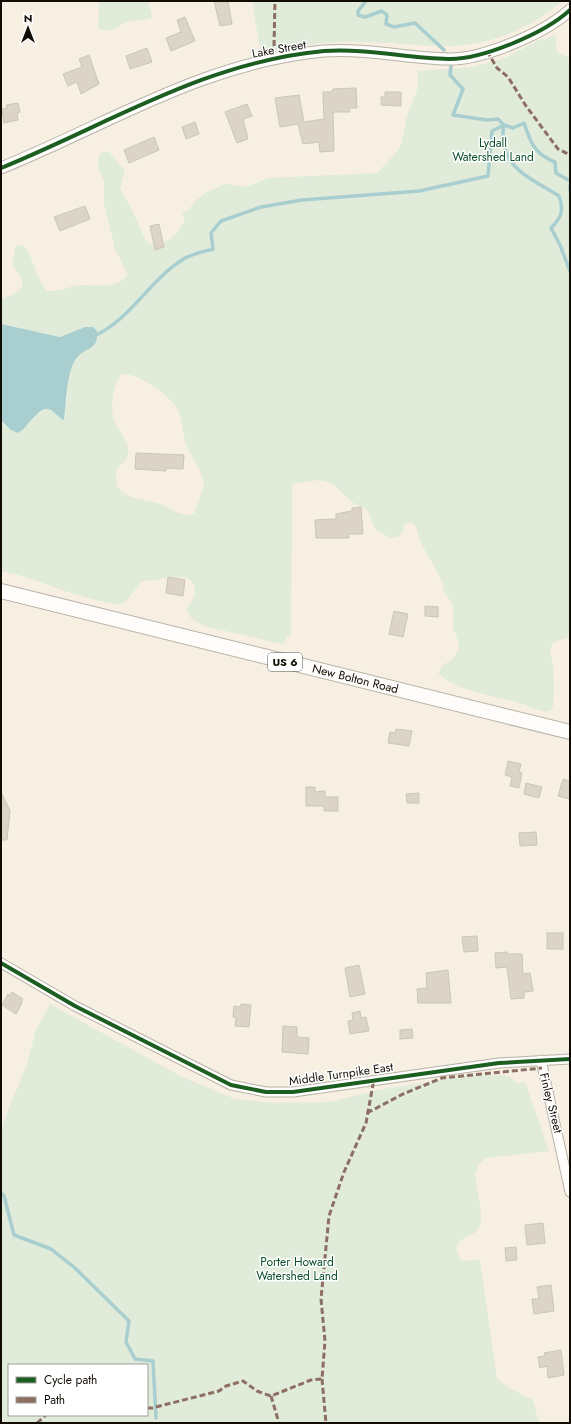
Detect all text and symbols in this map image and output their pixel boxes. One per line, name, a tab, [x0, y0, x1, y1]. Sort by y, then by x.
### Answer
north arrow	[8, 8, 48, 48]
text: N	[24, 10, 32, 26]
street label: Lake Street	[251, 35, 308, 63]
park label: Lydall Watershed Land	[452, 134, 534, 166]
road number: US 6	[268, 653, 302, 671]
street label: New Bolton Road	[310, 659, 400, 698]
street label: Middle Turnpike East	[288, 1058, 395, 1090]
street label: Finley Street	[535, 1071, 567, 1135]
park label: Porter Howard Watershed Land	[256, 1253, 338, 1285]
legend	[8, 1364, 148, 1416]
text: Cycle path	[44, 1371, 97, 1389]
text: Path	[44, 1391, 65, 1409]

